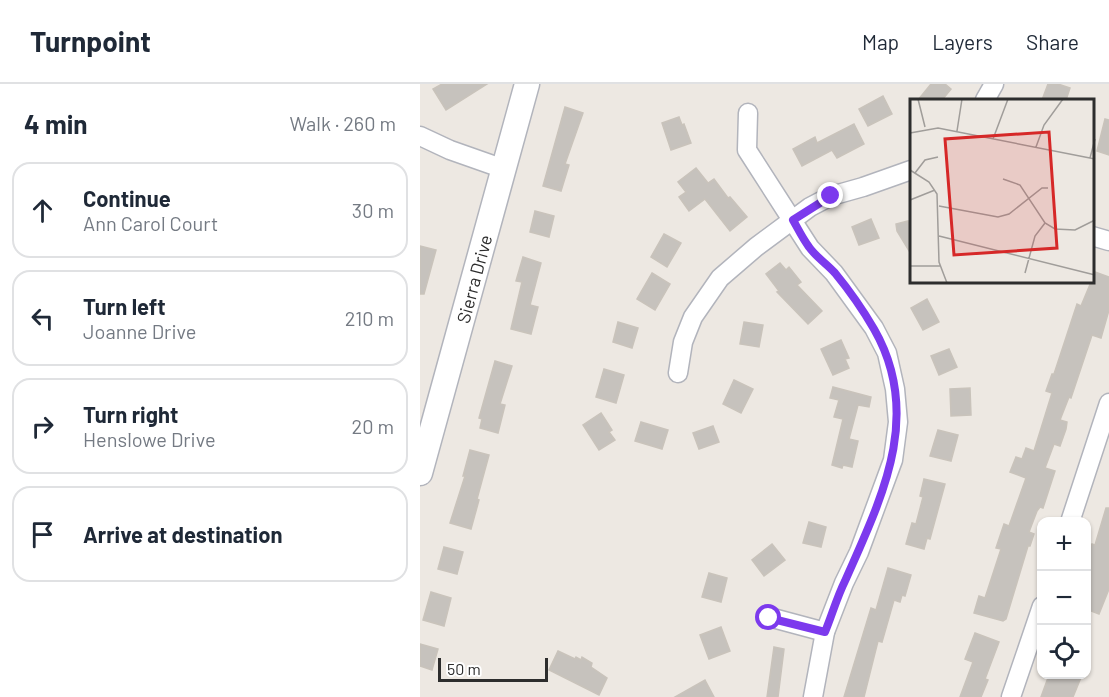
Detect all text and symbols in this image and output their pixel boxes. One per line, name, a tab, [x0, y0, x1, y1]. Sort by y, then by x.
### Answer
text: Turnpoint	[30, 24, 151, 58]
text: Map	[862, 29, 899, 54]
text: Layers	[932, 29, 993, 54]
text: Share	[1026, 29, 1079, 54]
inset map	[910, 99, 1094, 284]
text: 4 min	[24, 108, 88, 139]
text: Walk · 260 m	[289, 111, 396, 135]
route end	[817, 182, 843, 208]
text: Continue	[83, 185, 171, 211]
icon: ahead	[26, 194, 59, 227]
text: 30 m	[352, 198, 394, 222]
text: Ann Carol Court	[83, 211, 218, 235]
street label: Sierra Drive	[452, 232, 496, 326]
text: Turn left	[83, 293, 166, 319]
icon: left	[26, 302, 59, 335]
text: 210 m	[345, 306, 394, 330]
text: Joanne Drive	[83, 319, 196, 343]
text: Turn right	[83, 401, 178, 427]
icon: right	[26, 410, 59, 443]
text: 20 m	[351, 414, 394, 438]
text: Henslowe Drive	[83, 427, 216, 451]
map controls	[1037, 517, 1091, 679]
button: +	[1037, 517, 1091, 571]
icon: arrive	[26, 518, 59, 551]
text: Arrive at destination	[83, 521, 282, 547]
button: −	[1037, 571, 1091, 625]
route start	[755, 604, 781, 630]
button: locate	[1037, 625, 1091, 679]
scale bar	[438, 655, 548, 682]
text: 50 m	[447, 659, 481, 678]

